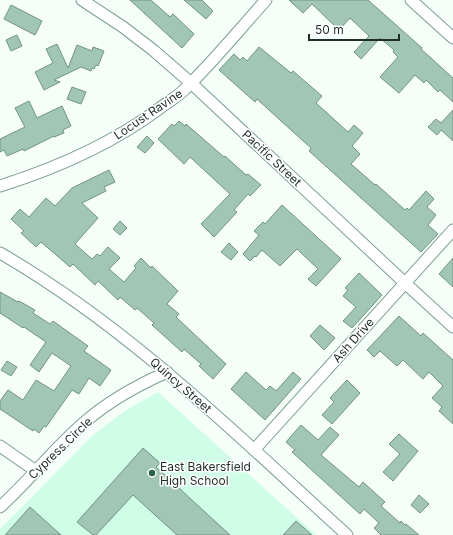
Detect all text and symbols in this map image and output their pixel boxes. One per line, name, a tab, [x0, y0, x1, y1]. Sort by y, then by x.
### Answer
scale bar	[309, 16, 399, 42]
text: 50 m	[315, 22, 344, 37]
street label: Locust Ravine	[111, 86, 185, 142]
street label: Pacific Street	[239, 127, 305, 189]
street label: Ash Drive	[329, 315, 377, 365]
street label: Quincy Street	[147, 354, 215, 416]
street label: Cypress Circle	[25, 414, 95, 482]
place label: East Bakersfield High School	[160, 459, 251, 488]
marker: East Bakersfield High School	[147, 468, 157, 478]

